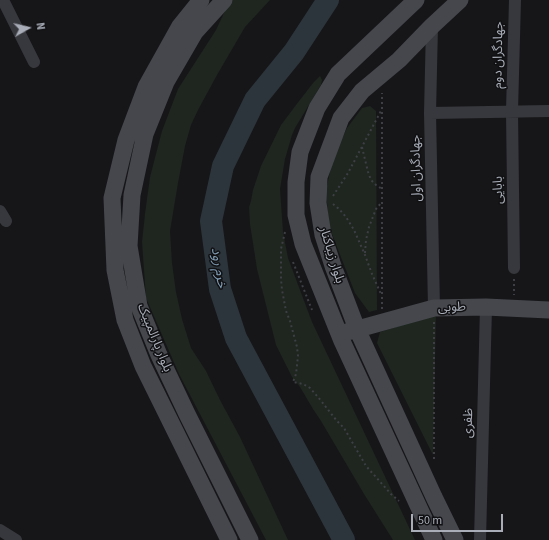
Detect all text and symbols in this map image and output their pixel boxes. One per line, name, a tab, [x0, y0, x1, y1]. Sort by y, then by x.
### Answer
north arrow	[8, 8, 48, 48]
street label: جهادگران دوم	[491, 21, 507, 89]
text: N	[32, 22, 48, 31]
street label: جهادگران اول	[409, 134, 425, 202]
street label: بابایی	[491, 176, 507, 204]
street label: بلوار زیباکنار	[315, 225, 347, 285]
water label: خرم رود	[207, 246, 229, 290]
street label: طوبی	[438, 300, 466, 316]
street label: بلوار پارالمپیک	[133, 301, 175, 375]
street label: ظفری	[461, 408, 477, 438]
scale bar	[413, 506, 505, 532]
text: 50 m	[418, 512, 442, 529]

